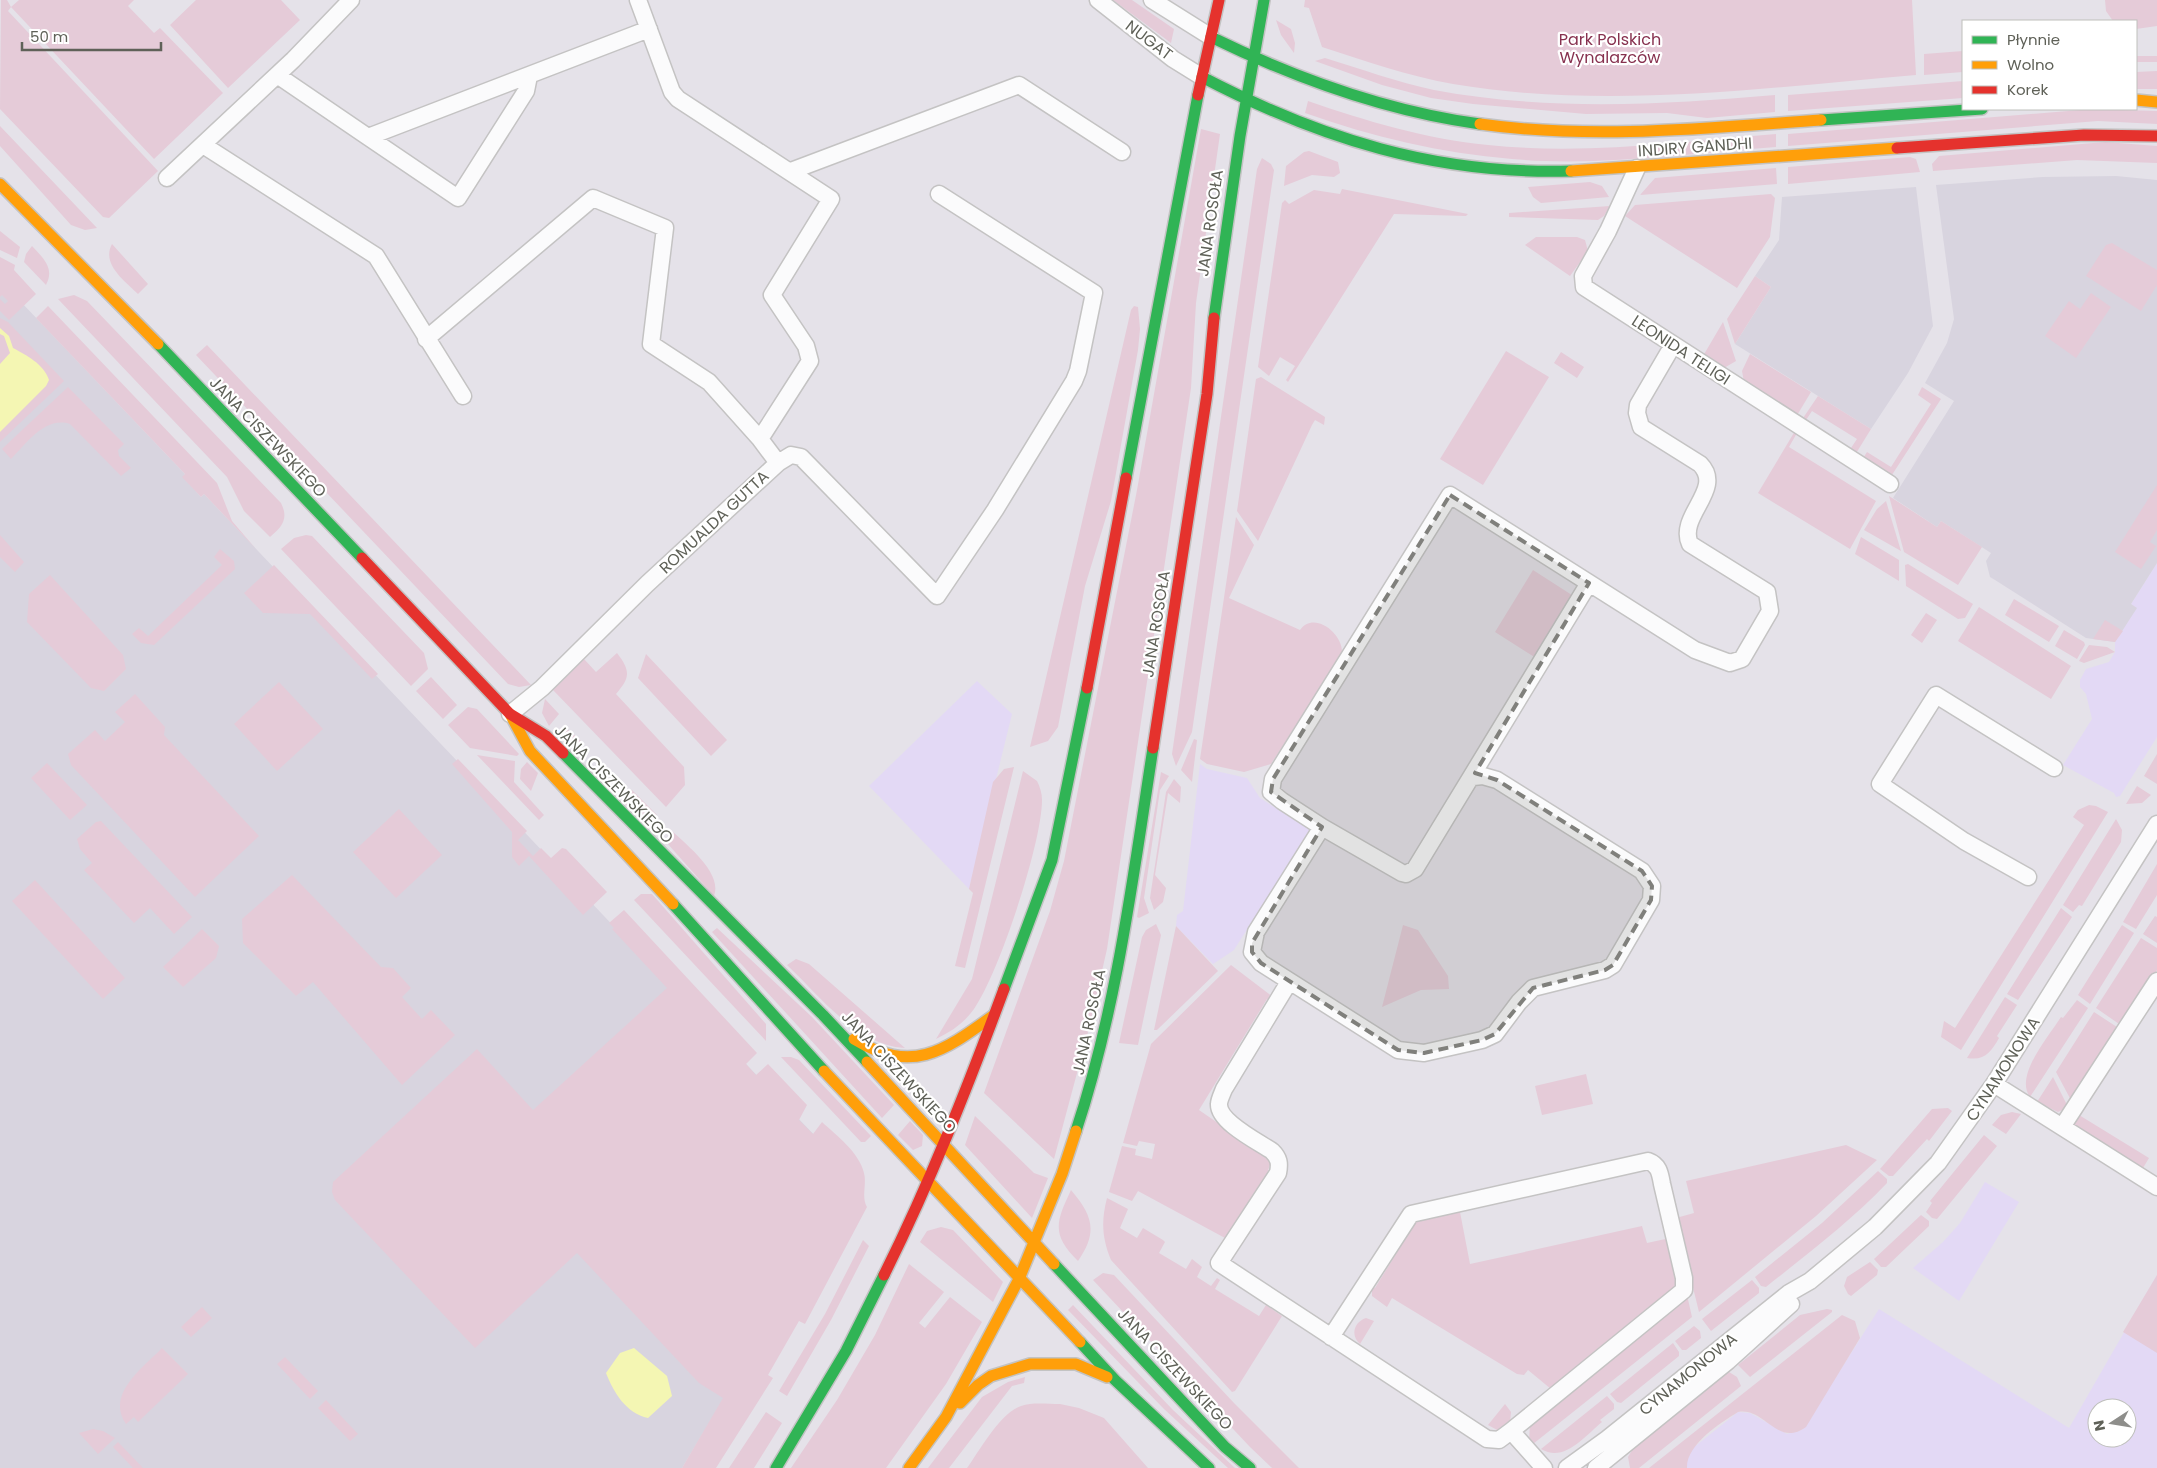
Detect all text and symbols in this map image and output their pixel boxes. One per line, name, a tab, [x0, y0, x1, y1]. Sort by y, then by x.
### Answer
street label: NUGAT	[1121, 15, 1178, 66]
scale bar	[22, 20, 161, 52]
legend	[1962, 20, 2137, 110]
text: 50 m	[30, 26, 68, 47]
park label: Park Polskich Wynalazców	[1559, 28, 1661, 69]
text: Płynnie	[2007, 29, 2060, 50]
text: Wolno	[2007, 54, 2054, 75]
text: Korek	[2007, 79, 2048, 100]
street label: INDIRY GANDHI	[1637, 132, 1753, 162]
street label: JANA ROSOŁA	[1191, 168, 1229, 278]
street label: LEONIDA TELIGI	[1627, 309, 1735, 391]
street label: JANA CISZEWSKIEGO	[204, 372, 332, 502]
street label: ROMUALDA GUTTA	[654, 465, 774, 579]
street label: JANA ROSOŁA	[1136, 569, 1176, 679]
street label: JANA CISZEWSKIEGO	[549, 719, 679, 849]
street label: JANA ROSOŁA	[1067, 967, 1111, 1077]
street label: JANA CISZEWSKIEGO	[836, 1006, 962, 1138]
street label: CYNAMONOWA	[1961, 1012, 2046, 1126]
street label: JANA CISZEWSKIEGO	[1112, 1303, 1238, 1435]
street label: CYNAMONOWA	[1634, 1327, 1742, 1421]
north arrow	[2087, 1398, 2137, 1448]
text: N	[2088, 1418, 2110, 1433]

